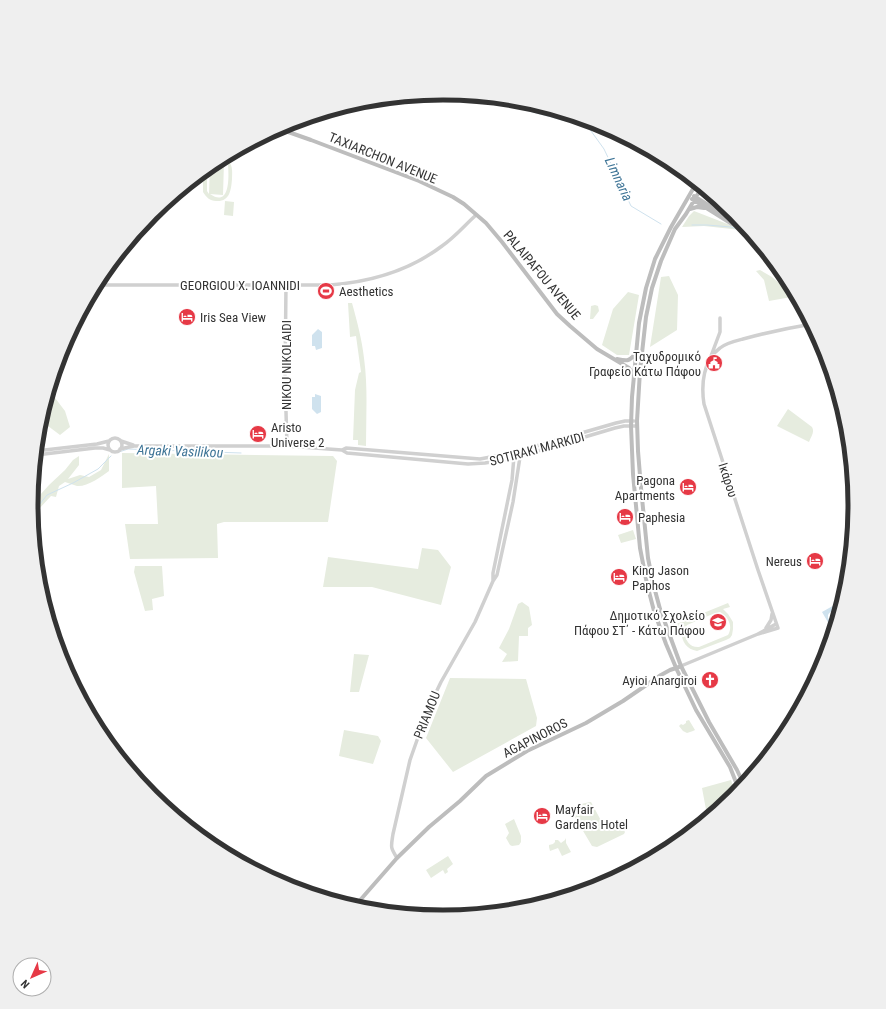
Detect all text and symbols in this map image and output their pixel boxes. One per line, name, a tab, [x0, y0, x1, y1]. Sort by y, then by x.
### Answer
street label: TAXIARCHON AVENUE	[327, 129, 439, 187]
water label: Limnaria	[602, 154, 636, 204]
street label: PALAIPAFOU AVENUE	[500, 227, 584, 323]
street label: GEORGIOU X. IOANNIDI	[180, 278, 300, 293]
sports icon: Aesthetics	[316, 281, 336, 301]
place label: Aesthetics	[339, 284, 394, 299]
hotel icon: Iris Sea View	[177, 307, 197, 327]
place label: Iris Sea View	[200, 310, 267, 325]
street label: NIKOU NIKOLAIDI	[279, 320, 294, 410]
place label: Ταχυδρομικό Γραφείο Κάτω Πάφου	[589, 349, 701, 379]
public building icon: Ταχυδρομικό Γραφείο Κάτω Πάφου	[704, 353, 724, 373]
place label: Aristo Universe 2	[271, 420, 325, 450]
hotel icon: Aristo Universe 2	[248, 424, 268, 444]
street label: SOTIRAKI MARKIDI	[488, 429, 586, 469]
water label: Argaki Vasilikou	[136, 441, 224, 461]
street label: Ικάρου	[715, 461, 741, 499]
place label: Pagona Apartments	[615, 473, 675, 503]
hotel icon: Pagona Apartments	[678, 477, 698, 497]
hotel icon: Paphesia	[615, 507, 635, 527]
place label: Paphesia	[638, 510, 685, 525]
hotel icon: Nereus	[805, 551, 825, 571]
place label: Nereus	[766, 554, 802, 569]
place label: King Jason Paphos	[632, 563, 689, 593]
hotel icon: King Jason Paphos	[609, 567, 629, 587]
place label: Δημοτικό Σχολείο Πάφου ΣΤ΄ - Κάτω Πάφου	[574, 608, 705, 638]
school or university icon: Δημοτικό Σχολείο Πάφου ΣΤ΄ - Κάτω Πάφου	[708, 612, 728, 632]
church icon: Ayioi Anargiroi	[700, 670, 720, 690]
place label: Ayioi Anargiroi	[622, 673, 697, 688]
street label: PRIAMOU	[411, 689, 443, 741]
street label: AGAPINOROS	[500, 715, 570, 761]
place label: Mayfair Gardens Hotel	[555, 802, 628, 832]
hotel icon: Mayfair Gardens Hotel	[532, 806, 552, 826]
north arrow	[12, 957, 52, 997]
text: N	[18, 977, 32, 991]

